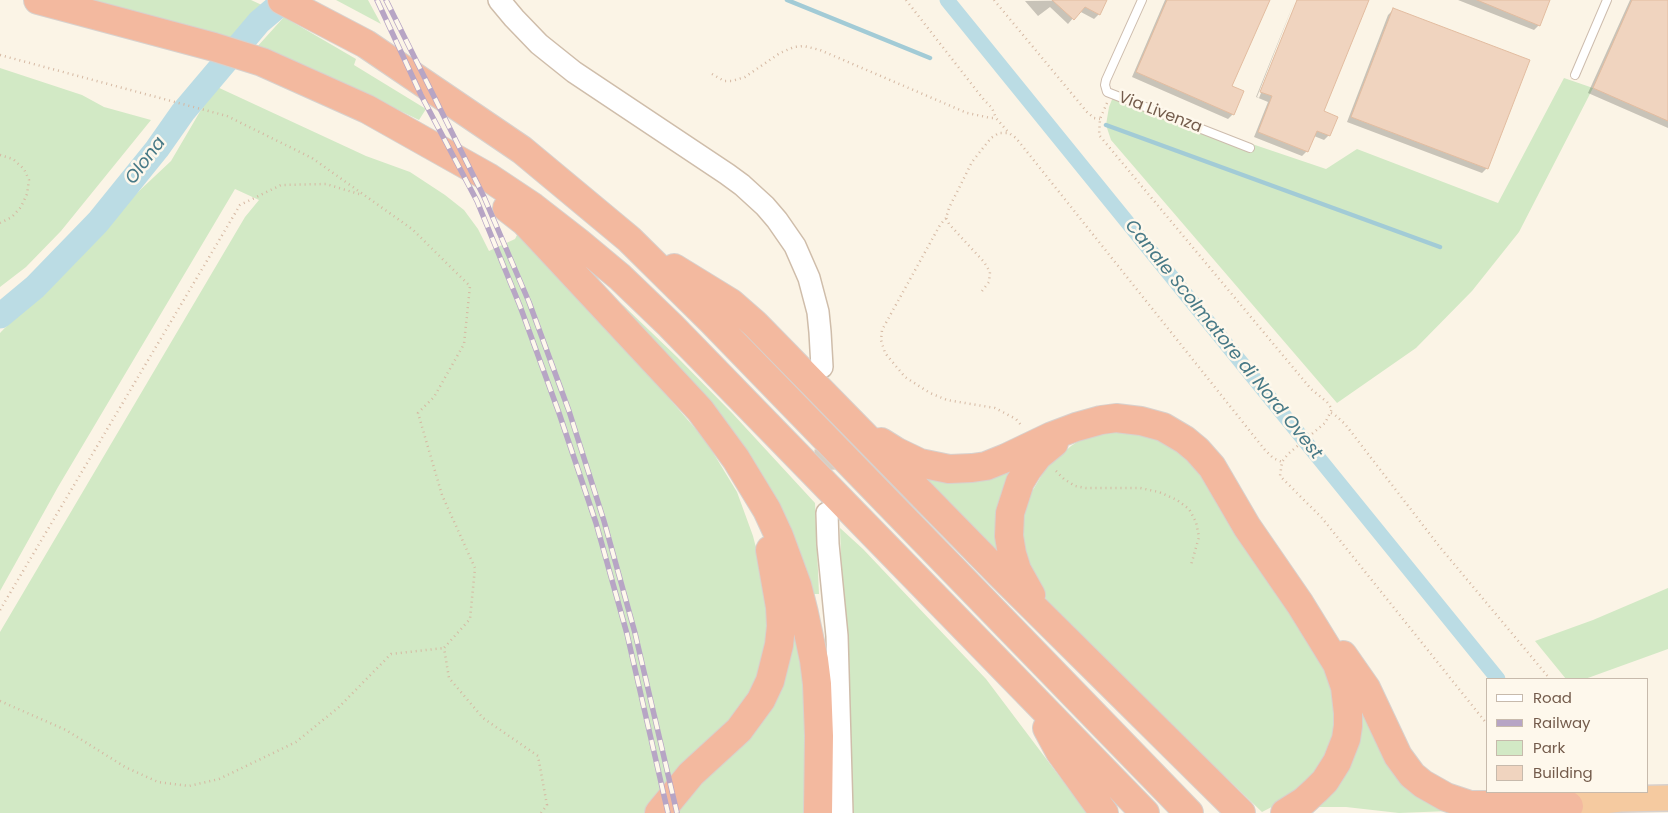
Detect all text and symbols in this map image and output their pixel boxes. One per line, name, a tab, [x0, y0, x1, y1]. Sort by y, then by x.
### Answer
street label: Via Livenza	[1116, 88, 1204, 138]
water label: Olona	[121, 133, 171, 189]
water label: Canale Scolmatore di Nord Ovest	[1120, 216, 1326, 464]
legend	[1486, 678, 1648, 793]
text: Road	[1533, 687, 1572, 708]
text: Railway	[1533, 712, 1591, 733]
text: Park	[1533, 737, 1565, 758]
text: Building	[1533, 762, 1593, 783]

